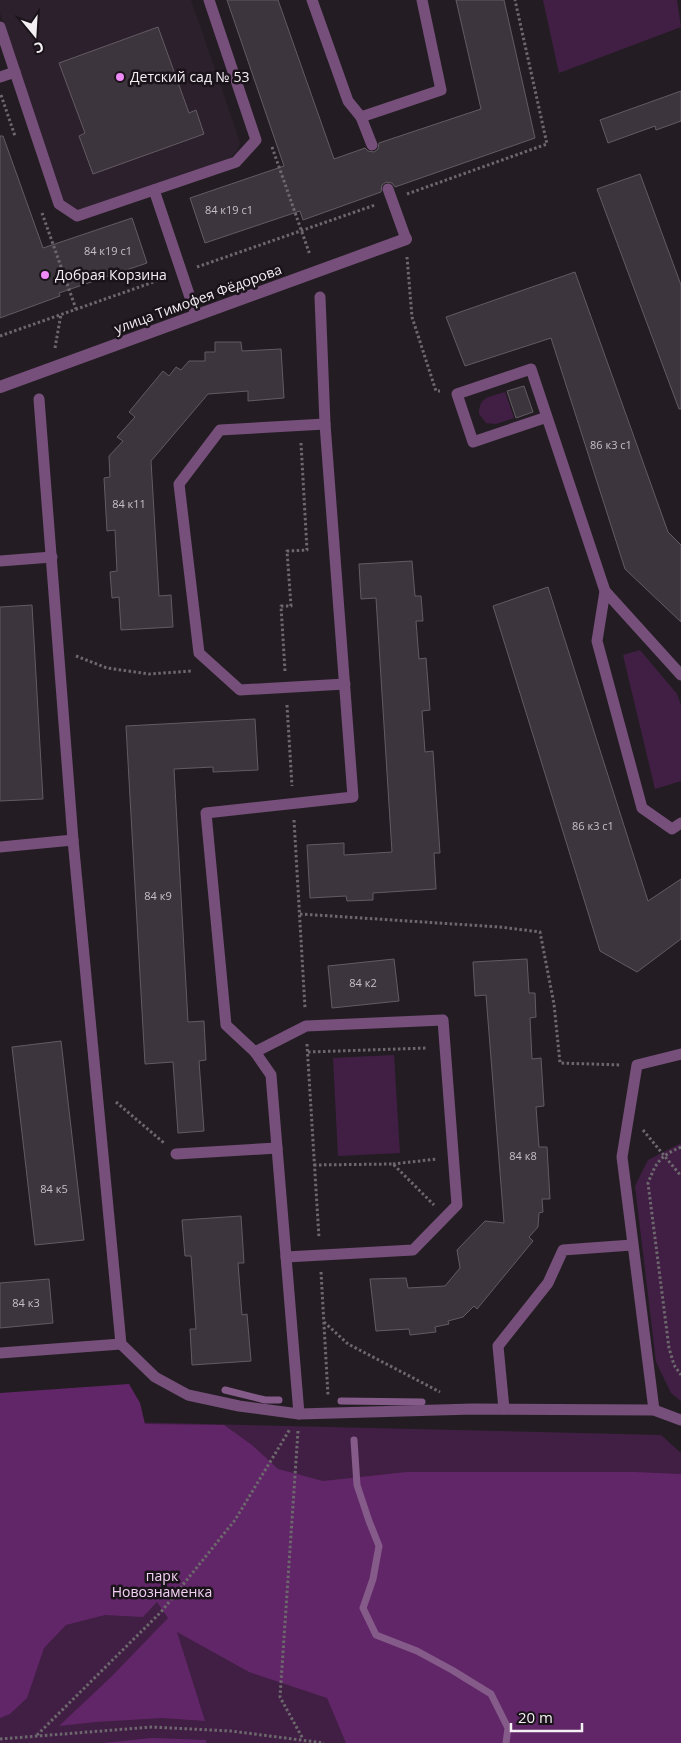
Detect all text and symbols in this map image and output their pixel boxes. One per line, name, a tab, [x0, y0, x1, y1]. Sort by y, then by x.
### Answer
north arrow	[10, 10, 60, 60]
text: С	[32, 37, 46, 58]
place label: Детский сад № 53	[130, 67, 249, 86]
marker: Детский сад № 53	[114, 71, 126, 83]
house number: 84 к19 с1	[205, 202, 253, 217]
house number: 84 к19 с1	[84, 243, 132, 258]
street label: улица Тимофея Фёдорова	[111, 259, 284, 338]
place label: Добрая Корзина	[55, 265, 167, 284]
marker: Добрая Корзина	[39, 269, 51, 281]
house number: 86 к3 с1	[590, 437, 632, 452]
house number: 84 к11	[112, 496, 146, 511]
house number: 86 к3 с1	[572, 818, 614, 833]
house number: 84 к9	[144, 888, 172, 903]
house number: 84 к2	[349, 975, 377, 990]
house number: 84 к8	[509, 1148, 537, 1163]
house number: 84 к5	[40, 1181, 68, 1196]
house number: 84 к3	[12, 1295, 40, 1310]
park label: парк Новознаменка	[112, 1566, 212, 1601]
scale bar	[511, 1700, 582, 1732]
text: 20 m	[518, 1707, 553, 1727]

